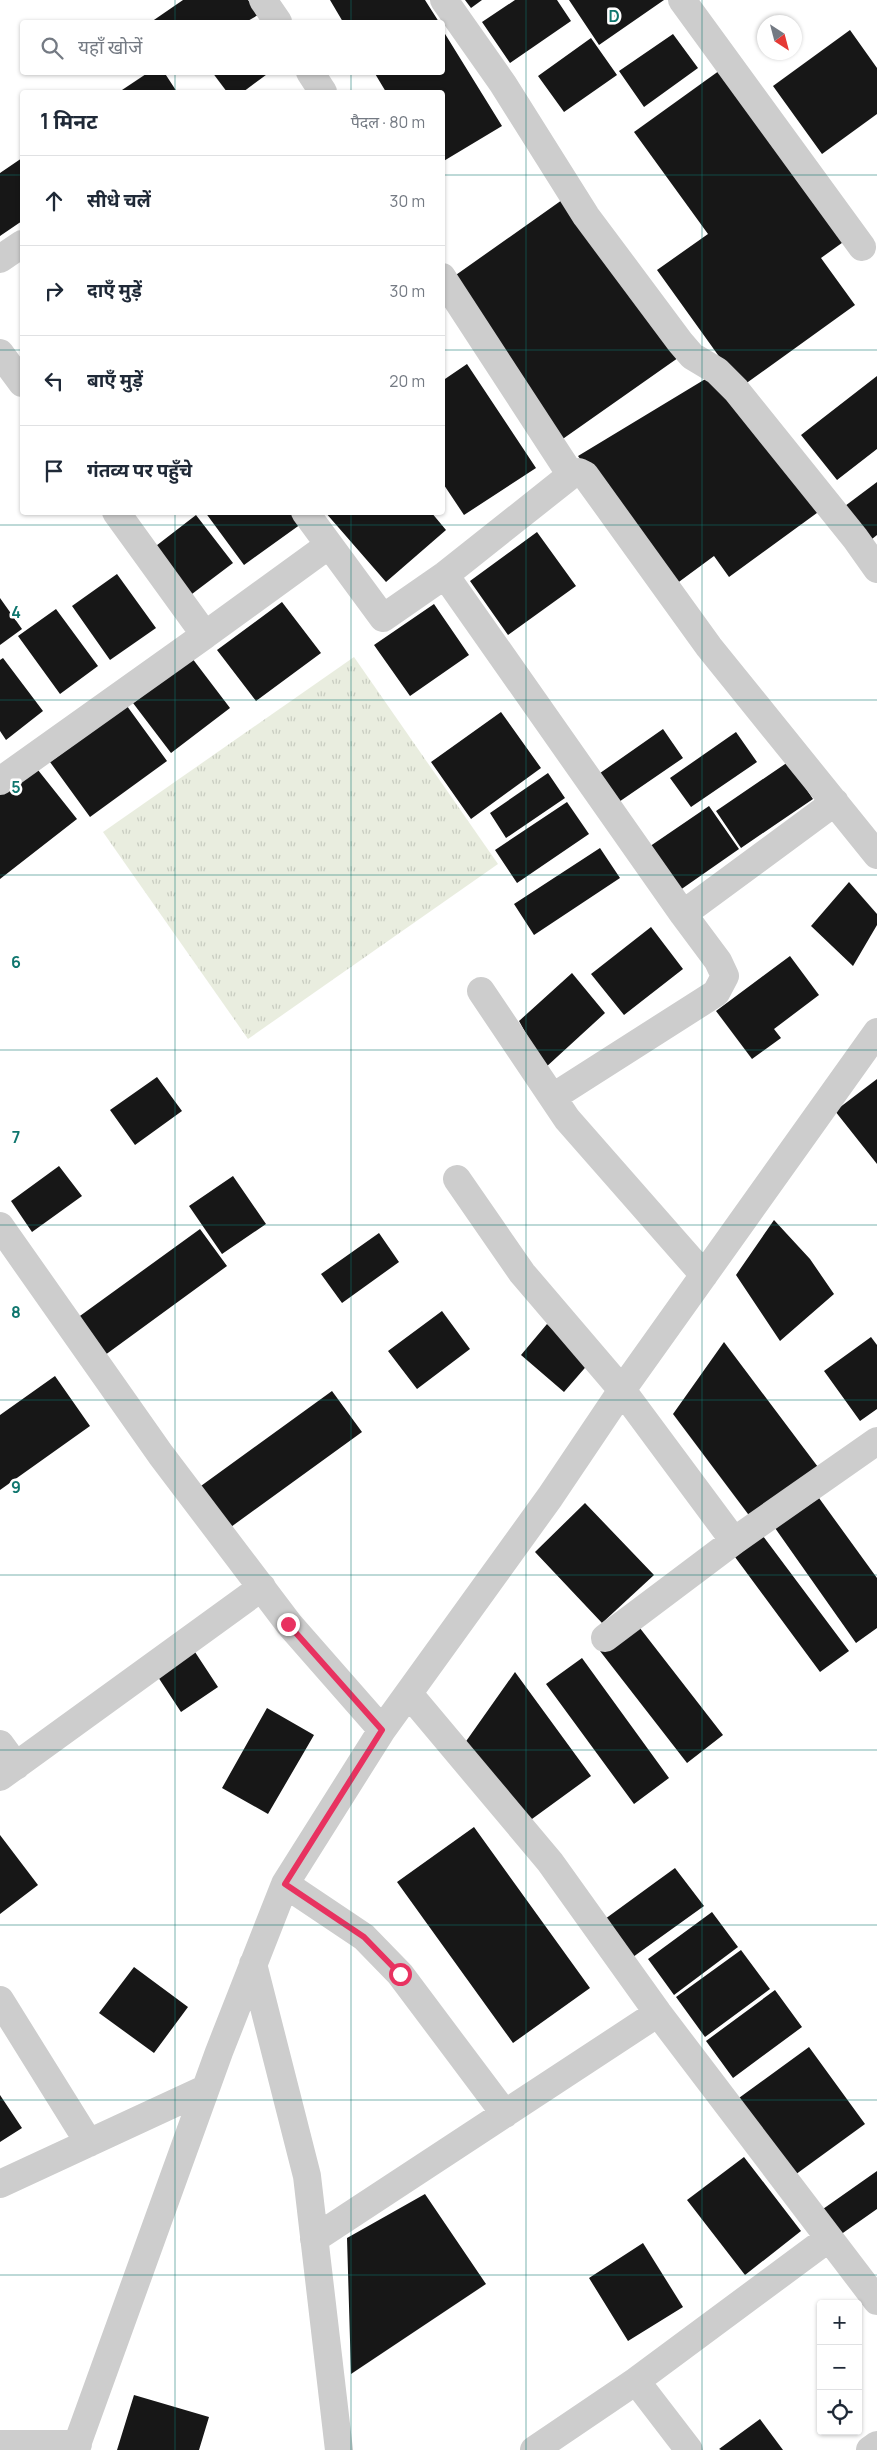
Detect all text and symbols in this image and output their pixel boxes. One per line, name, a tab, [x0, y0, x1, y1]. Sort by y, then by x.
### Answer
text: D	[608, 5, 620, 27]
north arrow	[757, 15, 802, 60]
search box	[20, 20, 445, 75]
icon: search	[38, 34, 66, 62]
text: यहाँ खोजें	[78, 34, 142, 60]
text: 1 मिनट	[40, 107, 97, 135]
text: पैदल · 80 m	[351, 111, 425, 133]
icon: ahead	[40, 187, 68, 215]
text: सीधे चलें	[87, 187, 151, 213]
text: 30 m	[390, 190, 425, 212]
icon: right	[40, 277, 68, 305]
text: दाएँ मुड़ें	[87, 277, 142, 303]
text: 30 m	[390, 280, 425, 302]
icon: left	[40, 367, 68, 395]
text: बाएँ मुड़ें	[87, 367, 143, 393]
text: 20 m	[389, 370, 425, 392]
icon: arrive	[40, 457, 68, 485]
text: गंतव्य पर पहुँचे	[87, 457, 192, 483]
text: 4	[11, 601, 21, 623]
text: 5	[11, 776, 21, 798]
text: 6	[11, 951, 21, 973]
text: 7	[12, 1126, 20, 1148]
text: 8	[11, 1301, 21, 1323]
text: 9	[11, 1476, 21, 1498]
route end	[277, 1613, 300, 1636]
route start	[389, 1963, 412, 1986]
map controls	[817, 2300, 862, 2435]
button: +	[817, 2300, 862, 2345]
button: −	[817, 2345, 862, 2390]
button: locate	[817, 2390, 862, 2435]

